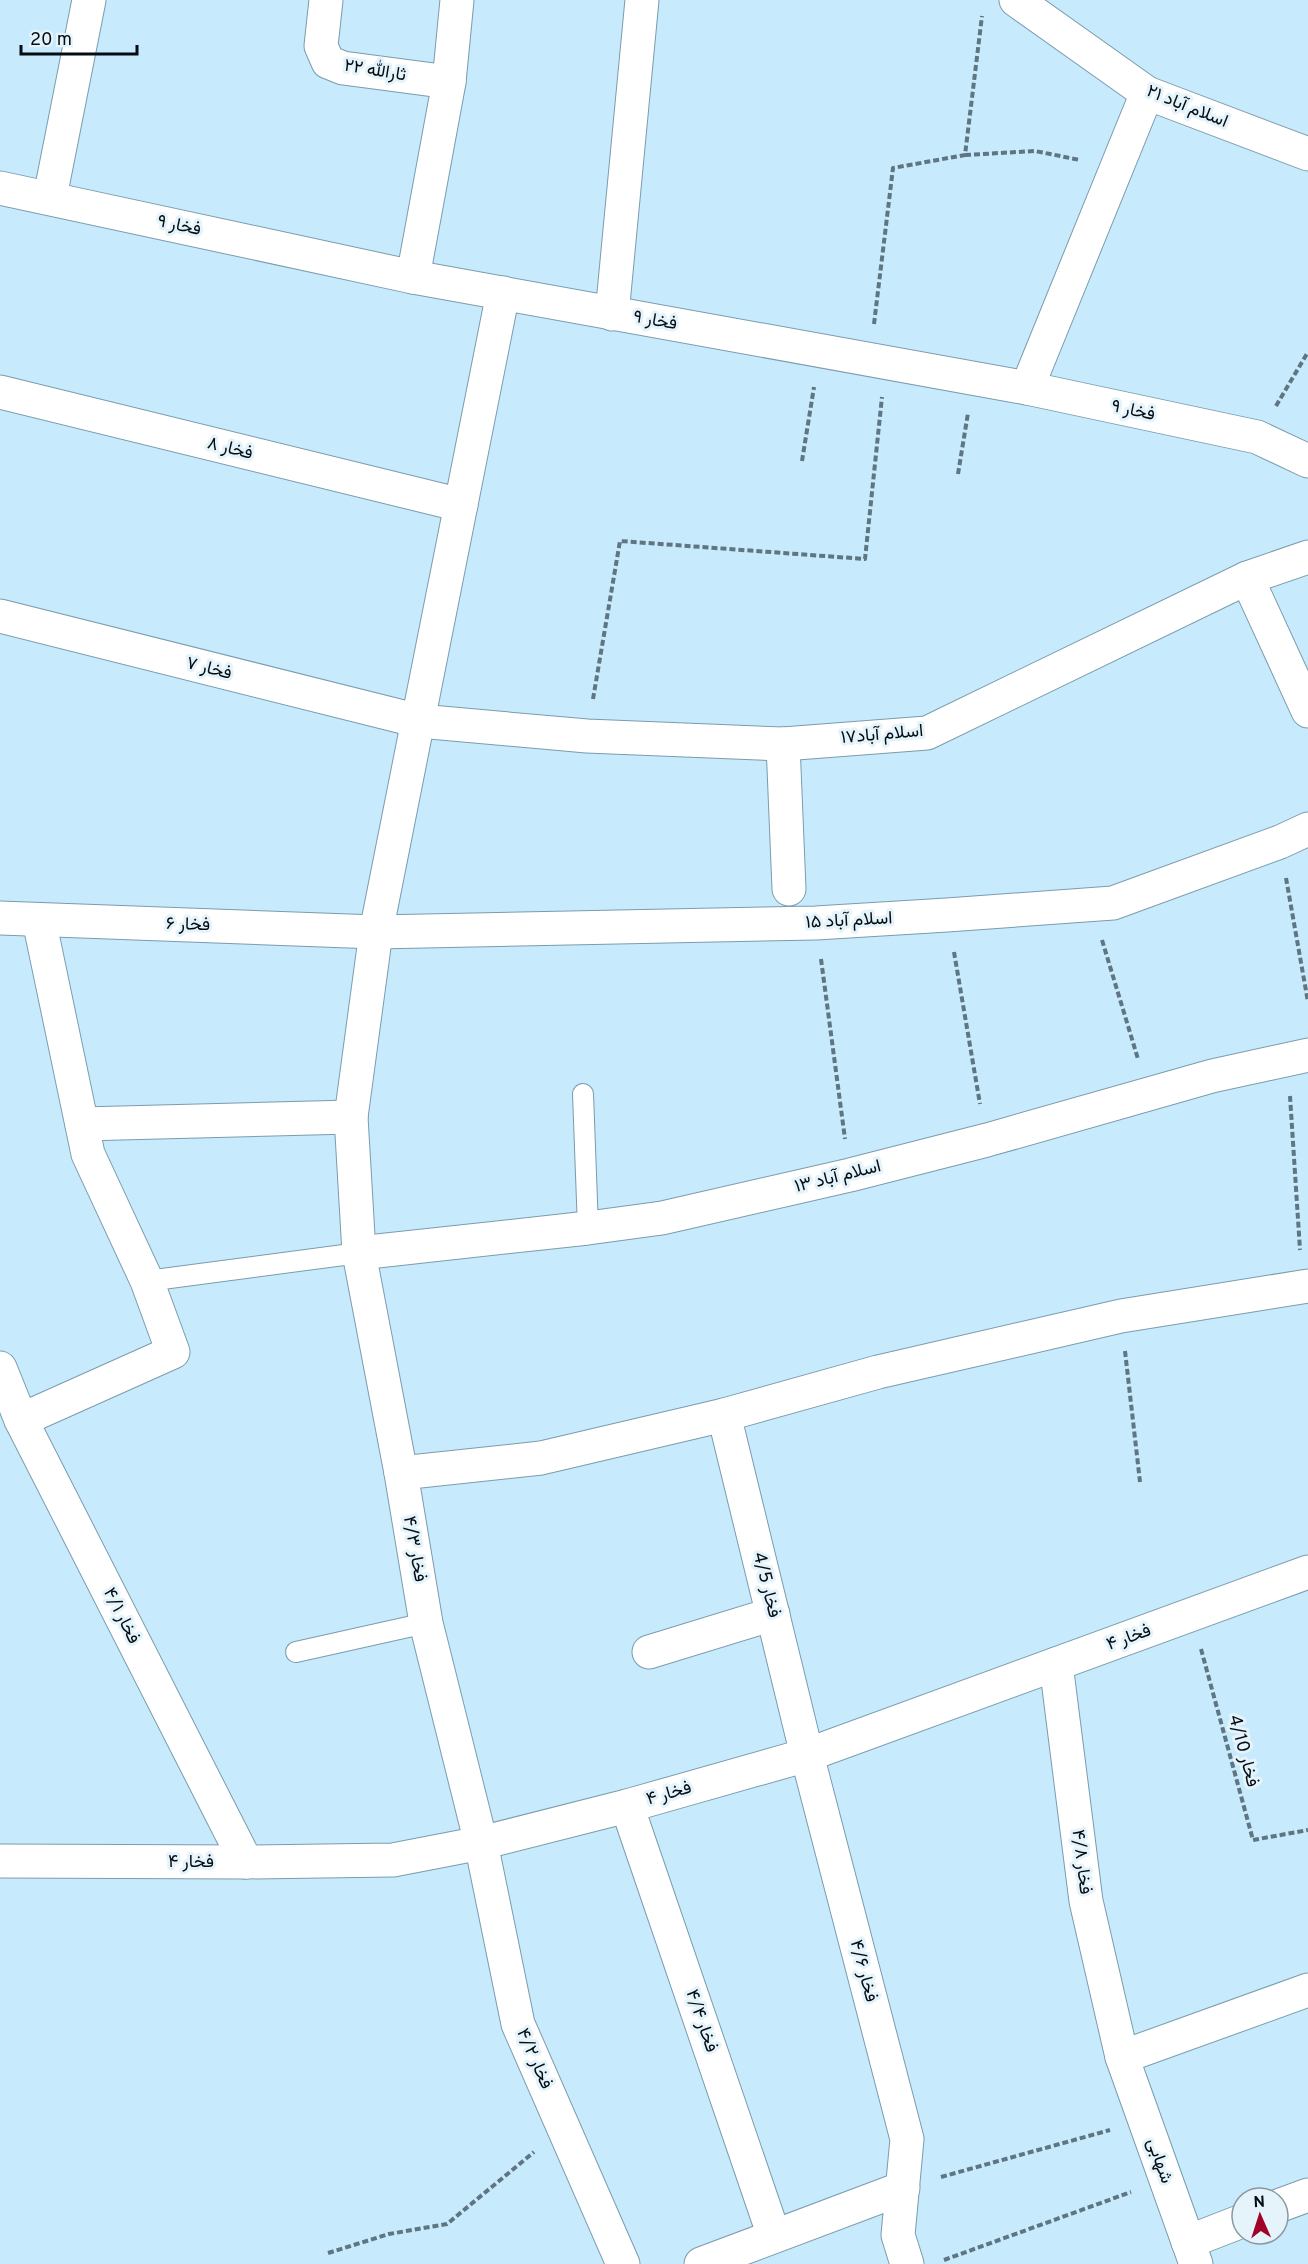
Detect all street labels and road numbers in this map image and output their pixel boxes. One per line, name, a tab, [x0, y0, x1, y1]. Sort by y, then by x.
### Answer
street label: ثارالله ۲۲	[342, 54, 408, 87]
street label: اسلام آباد ۲۱	[1143, 80, 1231, 134]
street label: فخار ۹	[155, 210, 203, 242]
street label: فخار ۹	[631, 306, 679, 336]
street label: فخار ۹	[1109, 395, 1157, 427]
street label: فخار ۸	[205, 432, 255, 466]
street label: فخار ۷	[184, 652, 234, 686]
street label: اسلام آباد۱۷	[840, 720, 924, 750]
street label: اسلام آباد ۱۵	[805, 907, 893, 935]
street label: فخار ۶	[165, 913, 211, 937]
street label: اسلام آباد ۱۳	[792, 1155, 884, 1199]
street label: فخار ۴/۳	[397, 1514, 431, 1584]
street label: فخار 4/5	[747, 1550, 785, 1620]
street label: فخار ۴/۱	[97, 1584, 145, 1648]
street label: فخار ۴	[1103, 1619, 1155, 1657]
street label: فخار 4/10	[1222, 1712, 1264, 1790]
street label: فخار ۴	[644, 1777, 694, 1811]
street label: فخار ۴/۸	[1066, 1828, 1096, 1896]
street label: فخار ۴	[168, 1851, 214, 1874]
street label: فخار ۴/۶	[844, 1937, 882, 2005]
street label: فخار ۴/۴	[680, 1987, 722, 2055]
street label: فخار ۴/۲	[510, 2025, 558, 2093]
street label: شهابی	[1141, 2135, 1177, 2187]

